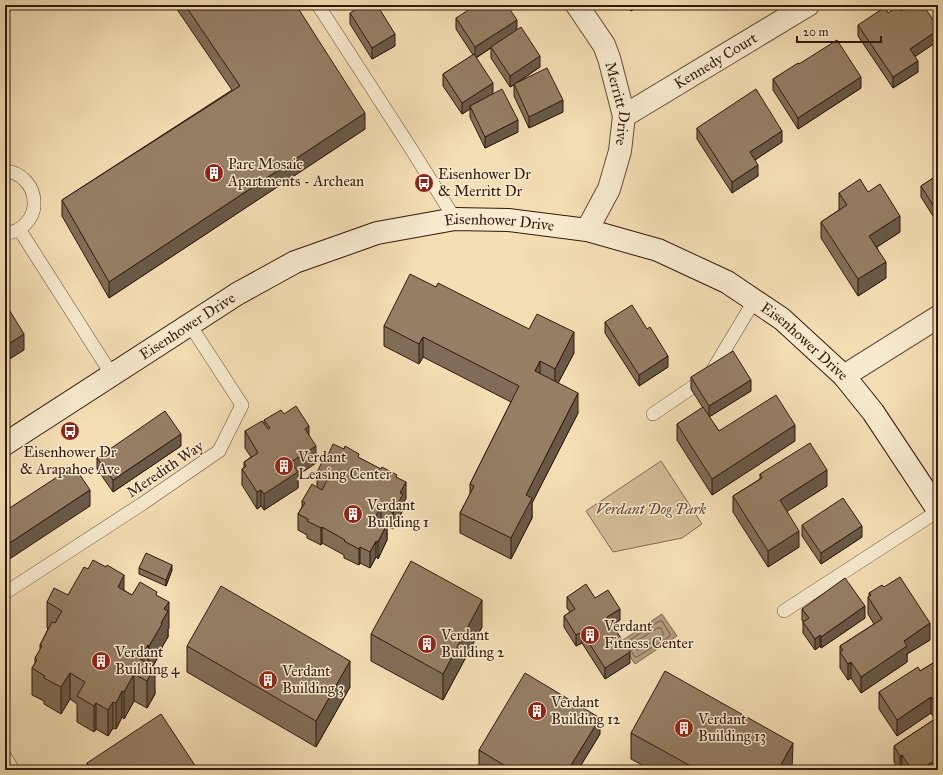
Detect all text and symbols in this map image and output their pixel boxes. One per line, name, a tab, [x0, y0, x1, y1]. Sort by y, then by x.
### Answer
scale bar	[797, 18, 881, 44]
text: 20 m	[803, 25, 829, 39]
street label: Kennedy Court	[671, 28, 761, 93]
street label: Merritt Drive	[601, 60, 634, 146]
place label: Parc Mosaic Apartments - Archean	[227, 155, 364, 190]
building icon: Parc Mosaic Apartments - Archean	[203, 162, 225, 184]
place label: Eisenhower Dr & Merritt Dr	[438, 165, 531, 200]
bus stop icon: Eisenhower Dr & Merritt Dr	[413, 172, 435, 194]
street label: Eisenhower Drive	[443, 210, 555, 235]
street label: Eisenhower Drive	[136, 289, 238, 364]
street label: Eisenhower Drive	[757, 298, 852, 384]
bus stop icon: Eisenhower Dr & Arapahoe Ave	[59, 420, 81, 442]
street label: Meredith Way	[123, 436, 208, 501]
place label: Eisenhower Dr & Arapahoe Ave	[20, 443, 120, 478]
place label: Verdant Leasing Center	[297, 448, 392, 483]
building icon: Verdant Leasing Center	[273, 455, 295, 477]
place label: Verdant Building 1	[366, 496, 429, 531]
park label: Verdant Dog Park	[596, 500, 707, 518]
building icon: Verdant Building 1	[342, 503, 364, 525]
place label: Verdant Fitness Center	[603, 617, 694, 652]
building icon: Verdant Fitness Center	[579, 624, 601, 646]
place label: Verdant Building 2	[440, 626, 505, 661]
building icon: Verdant Building 2	[416, 633, 438, 655]
place label: Verdant Building 4	[114, 643, 180, 678]
building icon: Verdant Building 4	[90, 650, 112, 672]
place label: Verdant Building 3	[281, 662, 344, 697]
building icon: Verdant Building 3	[257, 669, 279, 691]
place label: Verdant Building 12	[550, 693, 621, 728]
building icon: Verdant Building 12	[526, 700, 548, 722]
place label: Verdant Building 13	[697, 710, 766, 745]
building icon: Verdant Building 13	[673, 717, 695, 739]

